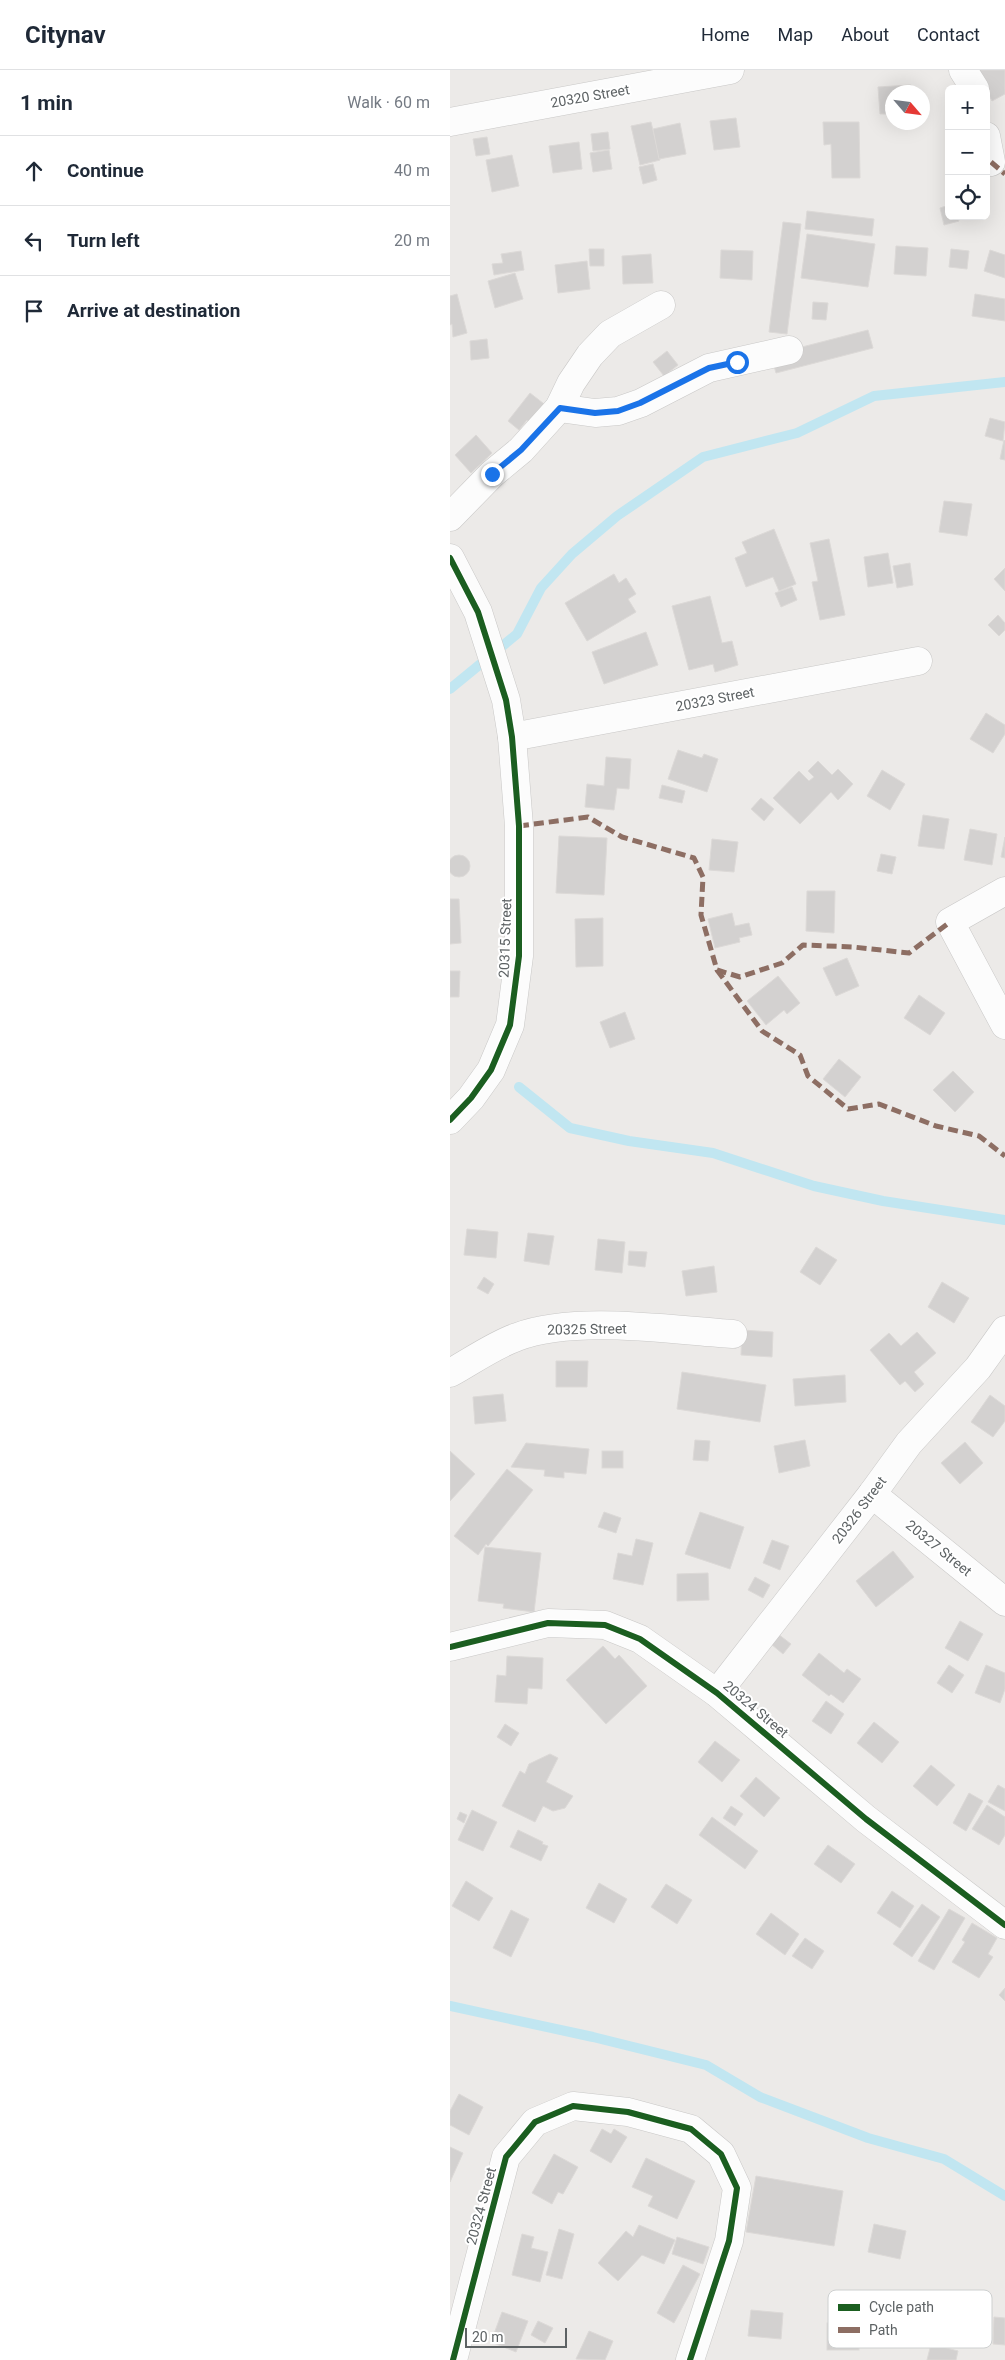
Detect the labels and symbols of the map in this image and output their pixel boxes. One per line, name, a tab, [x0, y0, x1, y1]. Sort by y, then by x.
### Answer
street label: 20320 Street	[549, 81, 631, 111]
north arrow	[885, 85, 930, 130]
route start	[726, 351, 749, 374]
route end	[481, 463, 504, 486]
street label: 20323 Street	[674, 683, 756, 714]
street label: 20315 Street	[496, 897, 514, 978]
street label: 20325 Street	[547, 1320, 627, 1338]
street label: 20326 Street	[829, 1473, 890, 1547]
street label: 20327 Street	[903, 1517, 975, 1580]
street label: 20324 Street	[720, 1677, 792, 1741]
street label: 20324 Street	[463, 2165, 499, 2247]
legend	[828, 2290, 992, 2348]
text: Cycle path	[869, 2299, 934, 2315]
text: Path	[869, 2322, 898, 2338]
scale bar	[465, 2325, 568, 2348]

